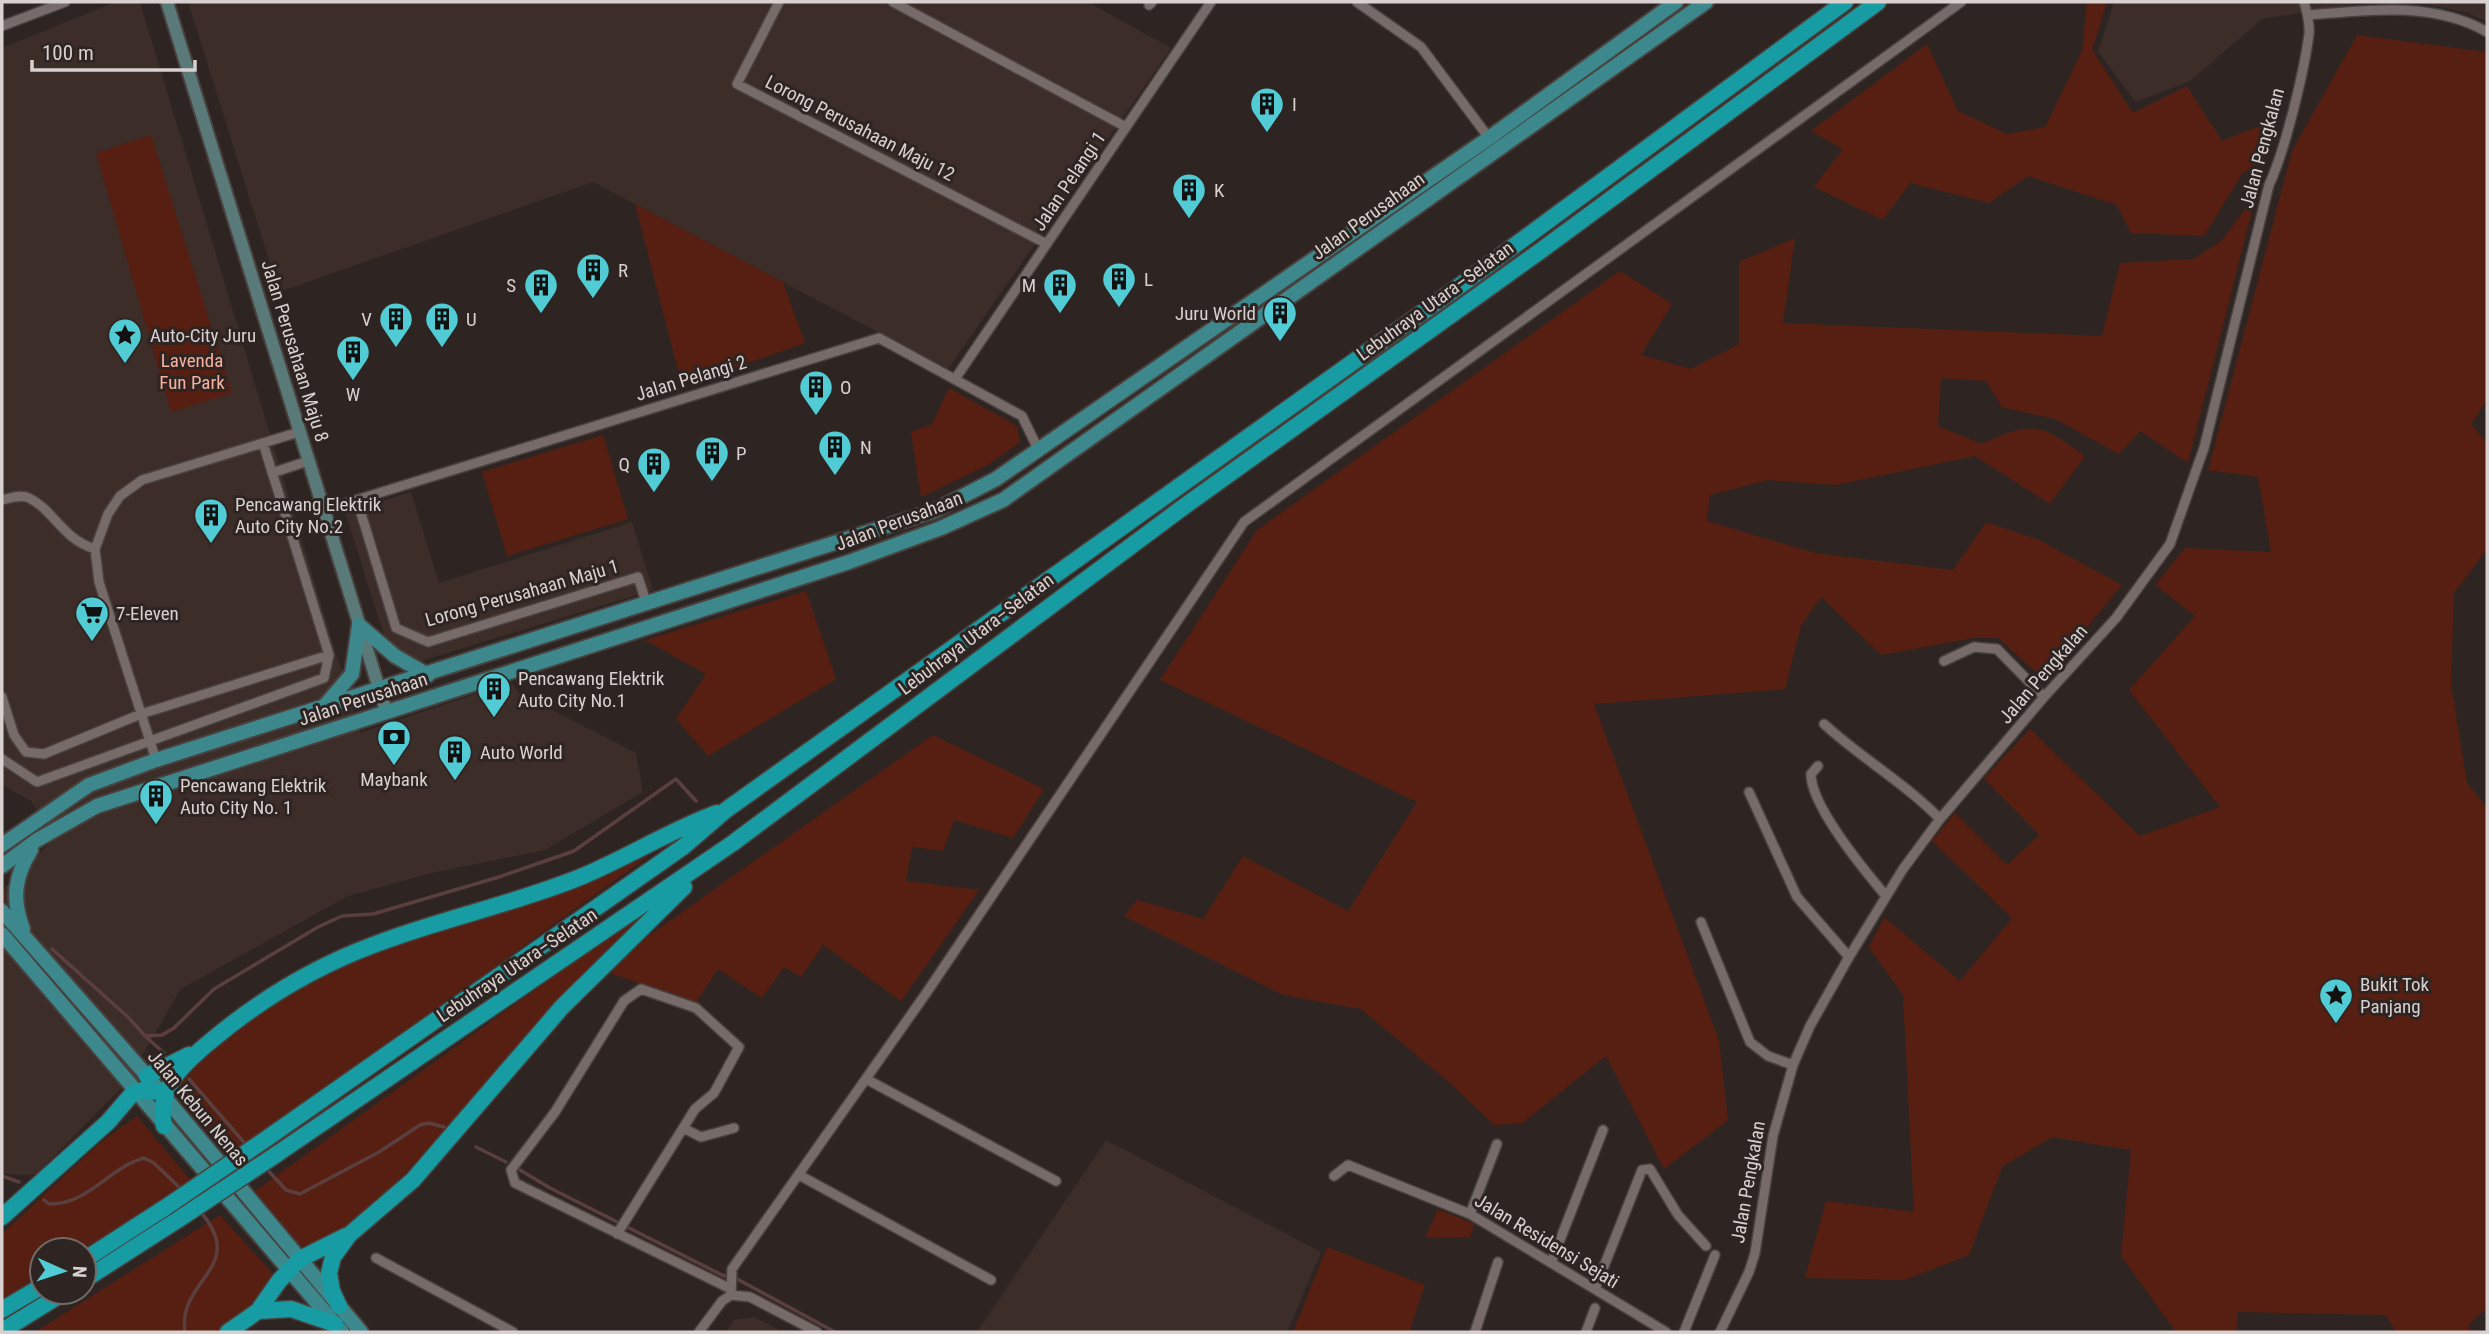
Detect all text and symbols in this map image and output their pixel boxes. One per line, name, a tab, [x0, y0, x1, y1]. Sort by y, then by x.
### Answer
scale bar	[32, 28, 194, 72]
text: 100 m	[42, 41, 94, 65]
street label: Lorong Perusahaan Maju 12	[761, 70, 959, 186]
building icon: I	[1248, 85, 1286, 134]
street label: Jalan Pengkalan	[2235, 85, 2289, 211]
place label: I	[1292, 93, 1297, 116]
street label: Jalan Pelangi 1	[1027, 127, 1111, 235]
street label: Jalan Perusahaan	[1307, 167, 1429, 265]
building icon: K	[1170, 171, 1208, 220]
place label: K	[1214, 179, 1225, 202]
street label: Lebuhraya Utara–Selatan	[1352, 236, 1518, 366]
building icon: R	[574, 251, 612, 300]
street label: Jalan Perusahaan Maju 8	[256, 257, 334, 445]
place label: R	[618, 259, 628, 282]
building icon: L	[1100, 260, 1138, 309]
building icon: S	[522, 266, 560, 315]
building icon: M	[1041, 266, 1079, 315]
place label: L	[1144, 268, 1153, 291]
place label: S	[506, 274, 516, 297]
place label: M	[1022, 274, 1036, 297]
building icon: Juru World	[1261, 294, 1299, 343]
building icon: V	[377, 300, 415, 349]
building icon: U	[423, 300, 461, 349]
place label: Juru World	[1175, 302, 1256, 325]
place label: V	[361, 308, 372, 331]
place label: U	[466, 308, 477, 331]
place icon: Auto-City Juru	[106, 316, 144, 365]
place label: Auto-City Juru	[150, 324, 256, 347]
building icon: W	[334, 333, 372, 382]
park label: Lavenda Fun Park	[159, 349, 225, 394]
street label: Jalan Pelangi 2	[633, 350, 749, 406]
building icon: O	[797, 368, 835, 417]
place label: O	[840, 376, 851, 399]
place label: W	[346, 383, 360, 406]
building icon: N	[816, 428, 854, 477]
building icon: P	[693, 434, 731, 483]
place label: N	[860, 436, 872, 459]
place label: P	[736, 442, 747, 465]
building icon: Q	[635, 445, 673, 494]
place label: Q	[619, 453, 630, 476]
street label: Jalan Perusahaan	[832, 486, 966, 556]
place label: Pencawang Elektrik Auto City No.2	[235, 493, 382, 538]
building icon: Pencawang Elektrik Auto City No.2	[192, 496, 230, 545]
street label: Lorong Perusahaan Maju 1	[423, 554, 621, 632]
street label: Lebuhraya Utara–Selatan	[894, 568, 1058, 700]
supermarket icon: 7-Eleven	[73, 594, 111, 643]
place label: 7-Eleven	[116, 602, 179, 625]
street label: Jalan Pengkalan	[1994, 620, 2092, 728]
street label: Jalan Perusahaan	[296, 667, 430, 731]
place label: Pencawang Elektrik Auto City No.1	[518, 667, 665, 712]
building icon: Pencawang Elektrik Auto City No.1	[475, 670, 513, 719]
bank icon: Maybank	[375, 718, 413, 767]
building icon: Auto World	[436, 733, 474, 782]
place label: Auto World	[480, 741, 563, 764]
place label: Maybank	[360, 768, 428, 791]
place label: Pencawang Elektrik Auto City No. 1	[180, 774, 327, 819]
building icon: Pencawang Elektrik Auto City No. 1	[137, 777, 175, 826]
street label: Lebuhraya Utara–Selatan	[433, 903, 601, 1027]
place label: Bukit Tok Panjang	[2360, 973, 2430, 1018]
place icon: Bukit Tok Panjang	[2317, 976, 2355, 1025]
street label: Jalan Kebun Nenas	[143, 1045, 253, 1171]
street label: Jalan Pengkalan	[1726, 1119, 1770, 1245]
street label: Jalan Residensi Sejati	[1471, 1189, 1623, 1293]
north arrow	[28, 1236, 98, 1306]
text: N	[68, 1265, 91, 1278]

